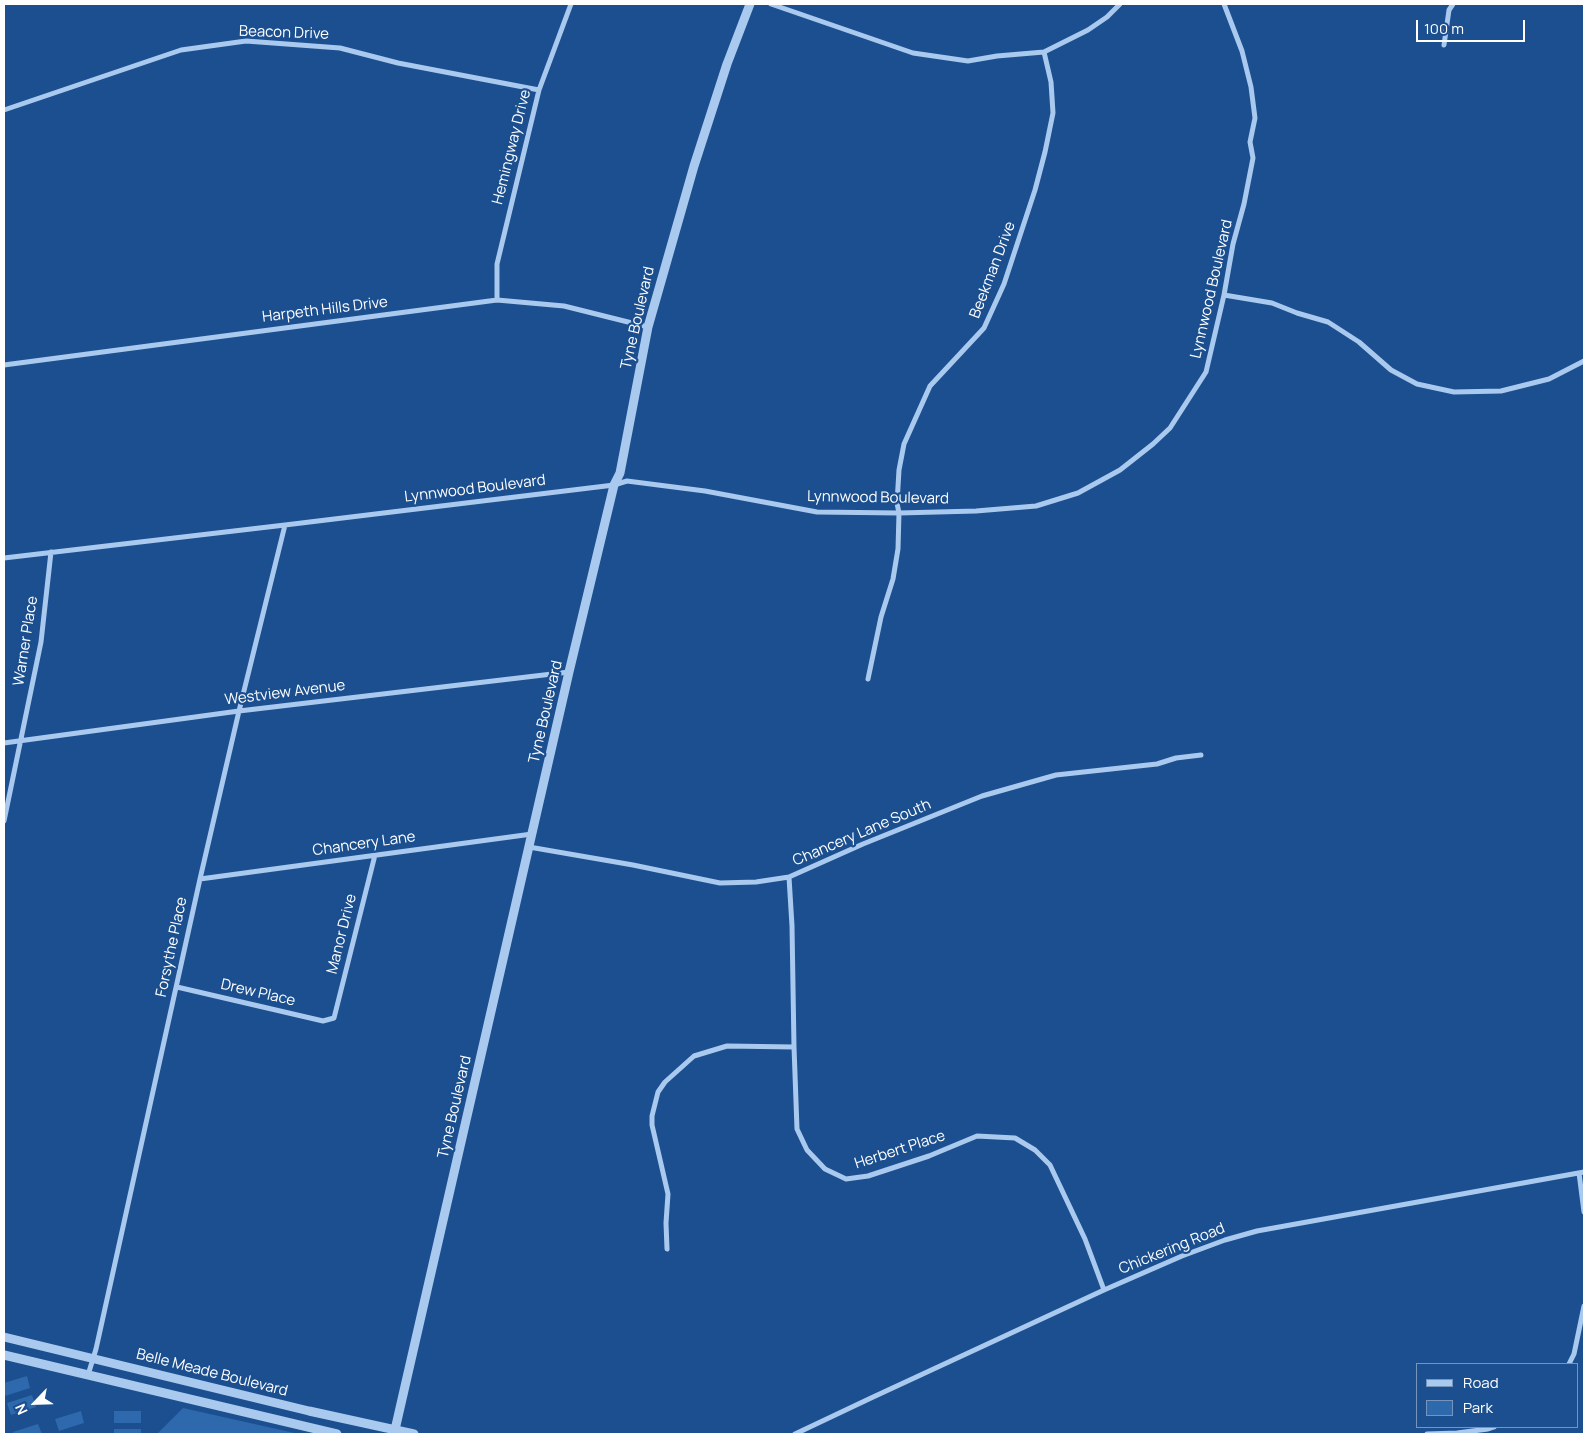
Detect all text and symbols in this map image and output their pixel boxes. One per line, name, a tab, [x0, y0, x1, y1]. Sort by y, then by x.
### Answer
scale bar	[1418, 10, 1527, 42]
text: 100 m	[1424, 18, 1464, 39]
street label: Beacon Drive	[239, 22, 329, 44]
street label: Hemingway Drive	[489, 88, 535, 206]
street label: Lynnwood Boulevard	[1187, 218, 1237, 360]
street label: Beekman Drive	[966, 219, 1020, 321]
street label: Tyne Boulevard	[617, 265, 659, 371]
street label: Harpeth Hills Drive	[261, 293, 389, 327]
street label: Lynnwood Boulevard	[403, 471, 547, 507]
street label: Lynnwood Boulevard	[807, 488, 949, 508]
street label: Warner Place	[10, 595, 42, 687]
street label: Tyne Boulevard	[525, 659, 567, 765]
street label: Westview Avenue	[224, 677, 346, 709]
street label: Chancery Lane South	[790, 796, 934, 870]
street label: Chancery Lane	[311, 828, 417, 860]
street label: Manor Drive	[323, 892, 361, 976]
street label: Forsythe Place	[153, 895, 191, 999]
street label: Drew Place	[219, 976, 297, 1010]
street label: Tyne Boulevard	[434, 1054, 476, 1160]
street label: Herbert Place	[852, 1127, 948, 1173]
street label: Chickering Road	[1116, 1220, 1228, 1278]
street label: Belle Meade Boulevard	[134, 1345, 290, 1401]
legend	[1416, 1363, 1578, 1428]
text: Road	[1463, 1372, 1499, 1393]
north arrow	[10, 1378, 60, 1428]
text: Park	[1463, 1397, 1493, 1418]
text: N	[10, 1401, 32, 1418]

